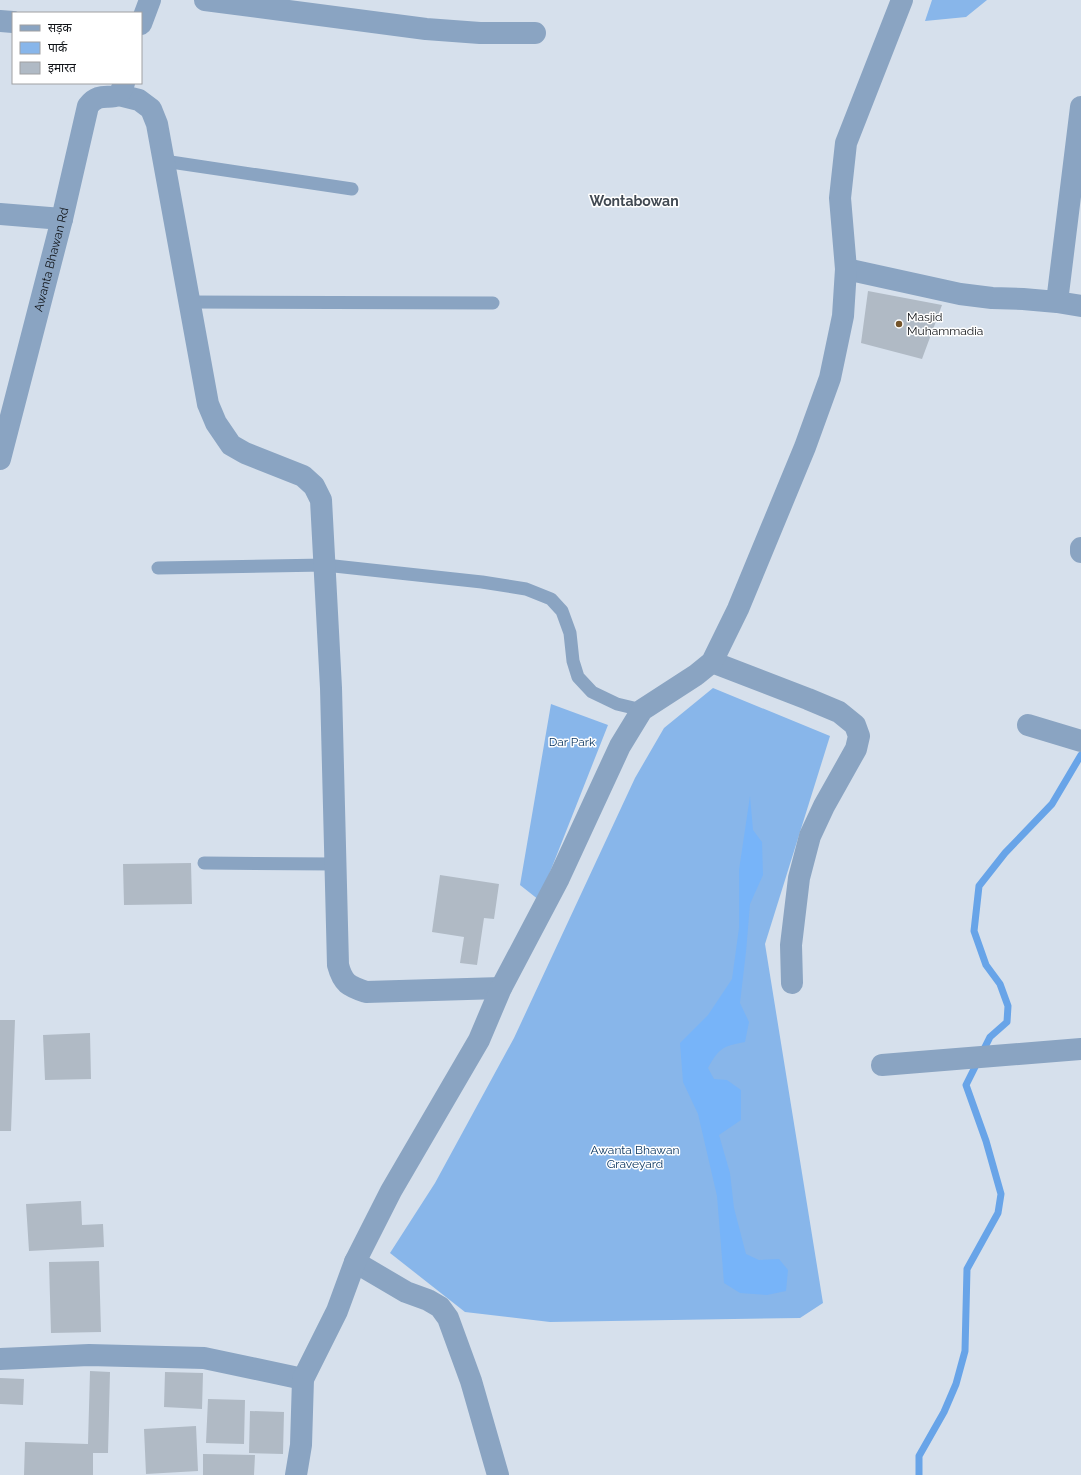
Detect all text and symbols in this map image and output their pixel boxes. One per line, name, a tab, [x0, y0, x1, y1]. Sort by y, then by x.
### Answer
legend	[12, 12, 142, 84]
text: सड़क	[48, 21, 73, 35]
text: पार्क	[48, 41, 68, 55]
text: इमारत	[48, 61, 77, 75]
district label: Wontabowan	[589, 193, 679, 209]
street label: Awanta Bhawan Rd	[31, 206, 71, 313]
place label: Masjid Muhammadia	[907, 310, 983, 338]
marker: Masjid Muhammadia	[894, 319, 904, 329]
park label: Dar Park	[549, 735, 596, 749]
park label: Awanta Bhawan Graveyard	[591, 1143, 679, 1171]

